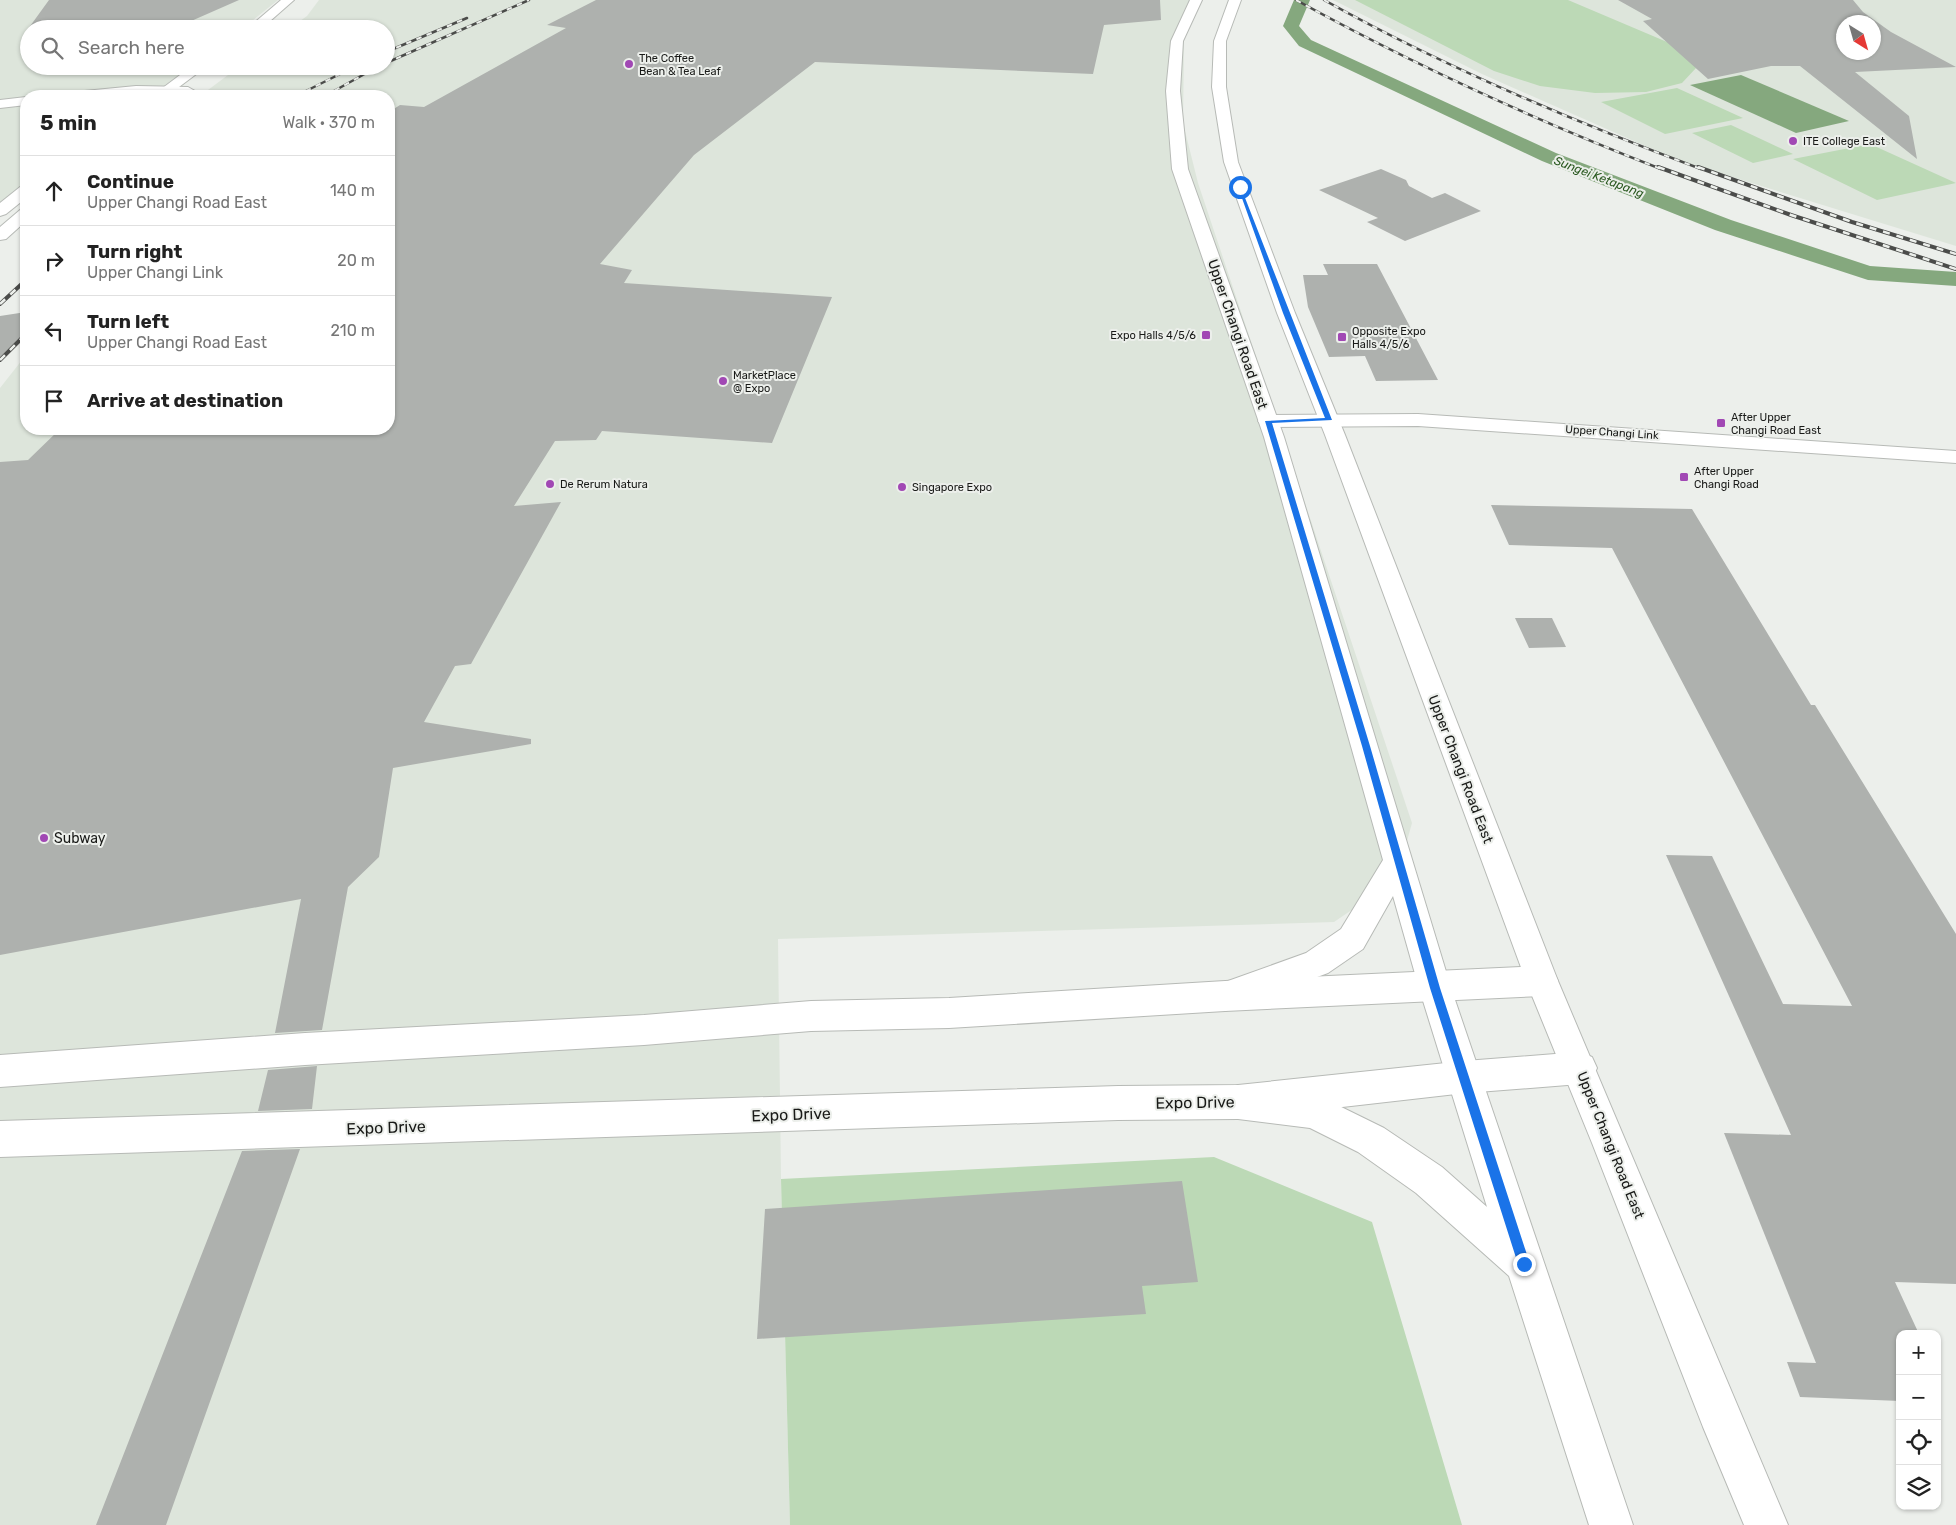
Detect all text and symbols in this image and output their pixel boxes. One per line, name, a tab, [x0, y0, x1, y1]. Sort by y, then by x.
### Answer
north arrow	[1836, 15, 1881, 60]
search box	[20, 20, 395, 75]
icon: search	[38, 34, 66, 62]
text: Search here	[78, 36, 185, 59]
place label: The Coffee Bean & Tea Leaf	[639, 52, 721, 78]
marker: The Coffee Bean & Tea Leaf	[623, 58, 635, 70]
text: 5 min	[40, 110, 97, 135]
text: Walk · 370 m	[282, 113, 375, 132]
marker: ITE College East	[1787, 135, 1799, 147]
place label: ITE College East	[1803, 135, 1886, 148]
water label: Sungei Ketapang	[1552, 153, 1646, 201]
text: Continue	[87, 170, 174, 193]
route start	[1229, 176, 1252, 199]
icon: ahead	[40, 177, 68, 205]
text: 140 m	[330, 181, 375, 200]
text: Upper Changi Road East	[87, 193, 267, 212]
text: Turn right	[87, 240, 182, 263]
icon: right	[40, 247, 68, 275]
text: 20 m	[337, 251, 375, 270]
street label: Upper Changi Road East	[1204, 257, 1271, 412]
text: Upper Changi Link	[87, 263, 223, 282]
text: Turn left	[87, 310, 169, 333]
icon: left	[40, 317, 68, 345]
text: 210 m	[330, 321, 375, 340]
place label: Opposite Expo Halls 4/5/6	[1352, 325, 1426, 351]
place label: Expo Halls 4/5/6	[1110, 329, 1196, 342]
marker: Expo Halls 4/5/6	[1200, 329, 1212, 341]
marker: Opposite Expo Halls 4/5/6	[1336, 331, 1348, 343]
text: Upper Changi Road East	[87, 333, 267, 352]
place label: MarketPlace @ Expo	[733, 369, 796, 395]
marker: MarketPlace @ Expo	[717, 375, 729, 387]
icon: arrive	[40, 387, 68, 415]
text: Arrive at destination	[87, 389, 283, 412]
place label: After Upper Changi Road East	[1731, 411, 1822, 437]
marker: After Upper Changi Road East	[1715, 417, 1727, 429]
street label: Upper Changi Link	[1565, 423, 1659, 442]
place label: After Upper Changi Road	[1694, 465, 1759, 491]
marker: After Upper Changi Road	[1678, 471, 1690, 483]
marker: De Rerum Natura	[544, 478, 556, 490]
place label: De Rerum Natura	[560, 478, 648, 491]
marker: Singapore Expo	[896, 481, 908, 493]
place label: Singapore Expo	[912, 481, 992, 494]
street label: Upper Changi Road East	[1424, 693, 1497, 846]
place label: Subway	[54, 830, 106, 847]
marker: Subway	[38, 832, 50, 844]
street label: Upper Changi Road East	[1573, 1069, 1648, 1222]
street label: Expo Drive	[1155, 1092, 1235, 1113]
street label: Expo Drive	[751, 1104, 831, 1125]
street label: Expo Drive	[346, 1117, 426, 1138]
route end	[1513, 1253, 1536, 1276]
map controls	[1896, 1330, 1941, 1510]
button: +	[1896, 1330, 1941, 1375]
button: −	[1896, 1375, 1941, 1420]
button: locate	[1896, 1420, 1941, 1465]
button: layers	[1896, 1465, 1941, 1510]

